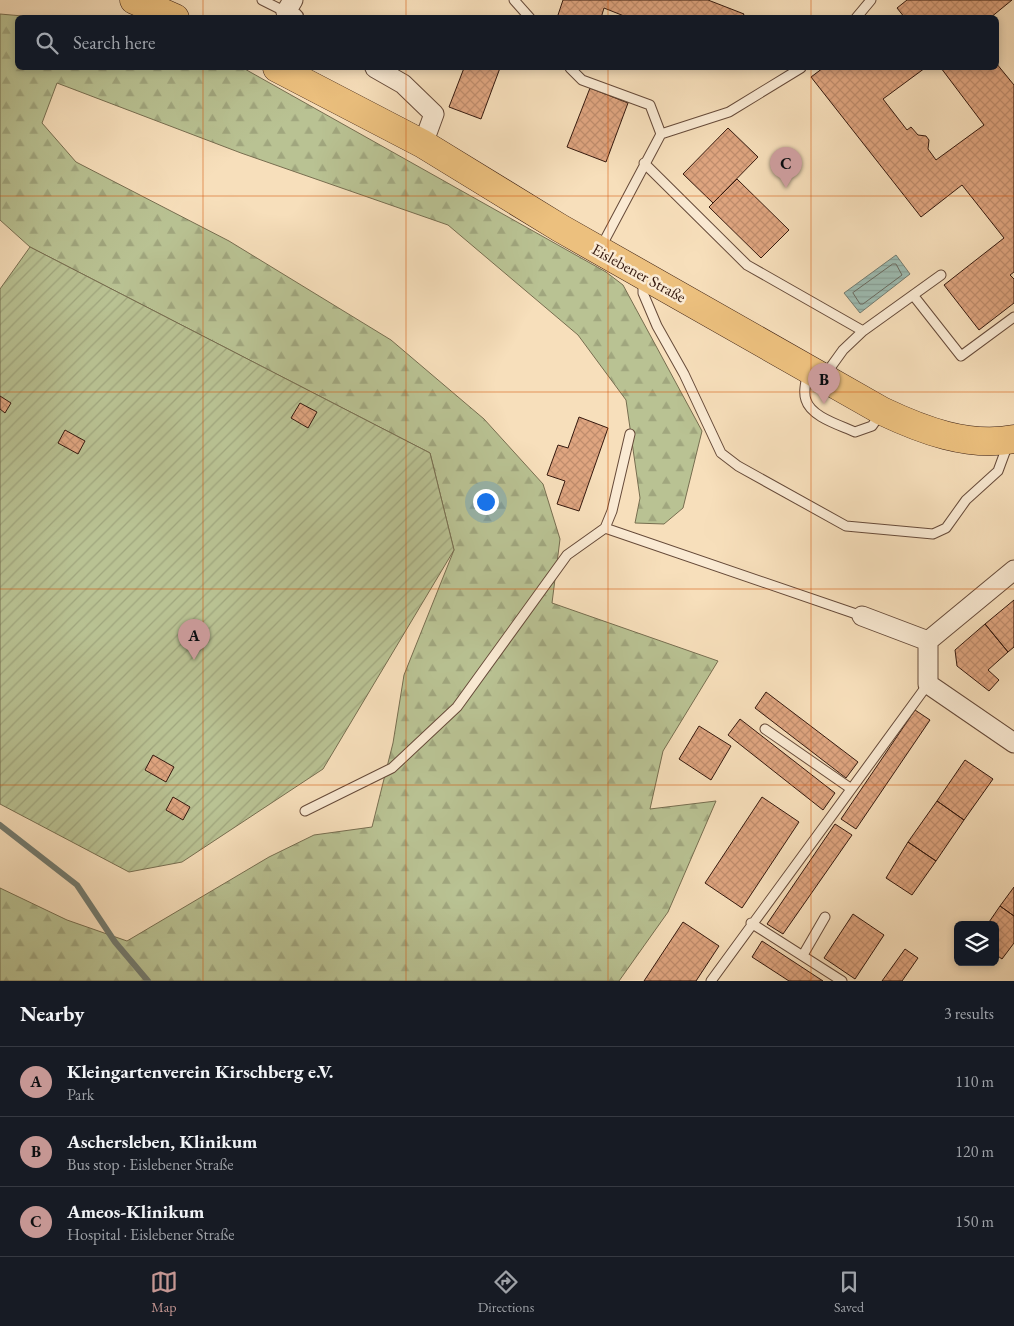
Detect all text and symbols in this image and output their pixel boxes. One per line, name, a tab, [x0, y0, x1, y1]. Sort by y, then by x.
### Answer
search box	[15, 15, 999, 70]
icon: search	[33, 29, 61, 57]
text: Search here	[73, 30, 155, 55]
pin: C	[770, 147, 802, 188]
street label: Eislebener Straße	[588, 239, 690, 307]
pin: B	[808, 363, 840, 404]
your location	[473, 489, 499, 515]
pin: A	[178, 619, 210, 660]
map controls	[954, 921, 999, 966]
button: layers	[954, 921, 999, 966]
text: Nearby	[20, 1000, 84, 1027]
text: 3 results	[944, 1003, 994, 1024]
text: Kleingartenverein Kirschberg e.V.	[67, 1059, 333, 1084]
text: A	[30, 1071, 42, 1092]
text: 110 m	[955, 1071, 994, 1092]
text: Park	[67, 1084, 94, 1105]
text: Aschersleben, Klinikum	[67, 1129, 257, 1154]
text: B	[31, 1141, 41, 1162]
text: 120 m	[955, 1141, 994, 1162]
text: Bus stop · Eislebener Straße	[67, 1154, 234, 1175]
text: Ameos-Klinikum	[67, 1199, 204, 1224]
text: C	[30, 1211, 42, 1232]
text: 150 m	[955, 1211, 994, 1232]
text: Hospital · Eislebener Straße	[67, 1224, 235, 1245]
tab: Map	[150, 1268, 178, 1316]
tab: Directions	[478, 1268, 534, 1316]
tab: Saved	[834, 1268, 864, 1316]

